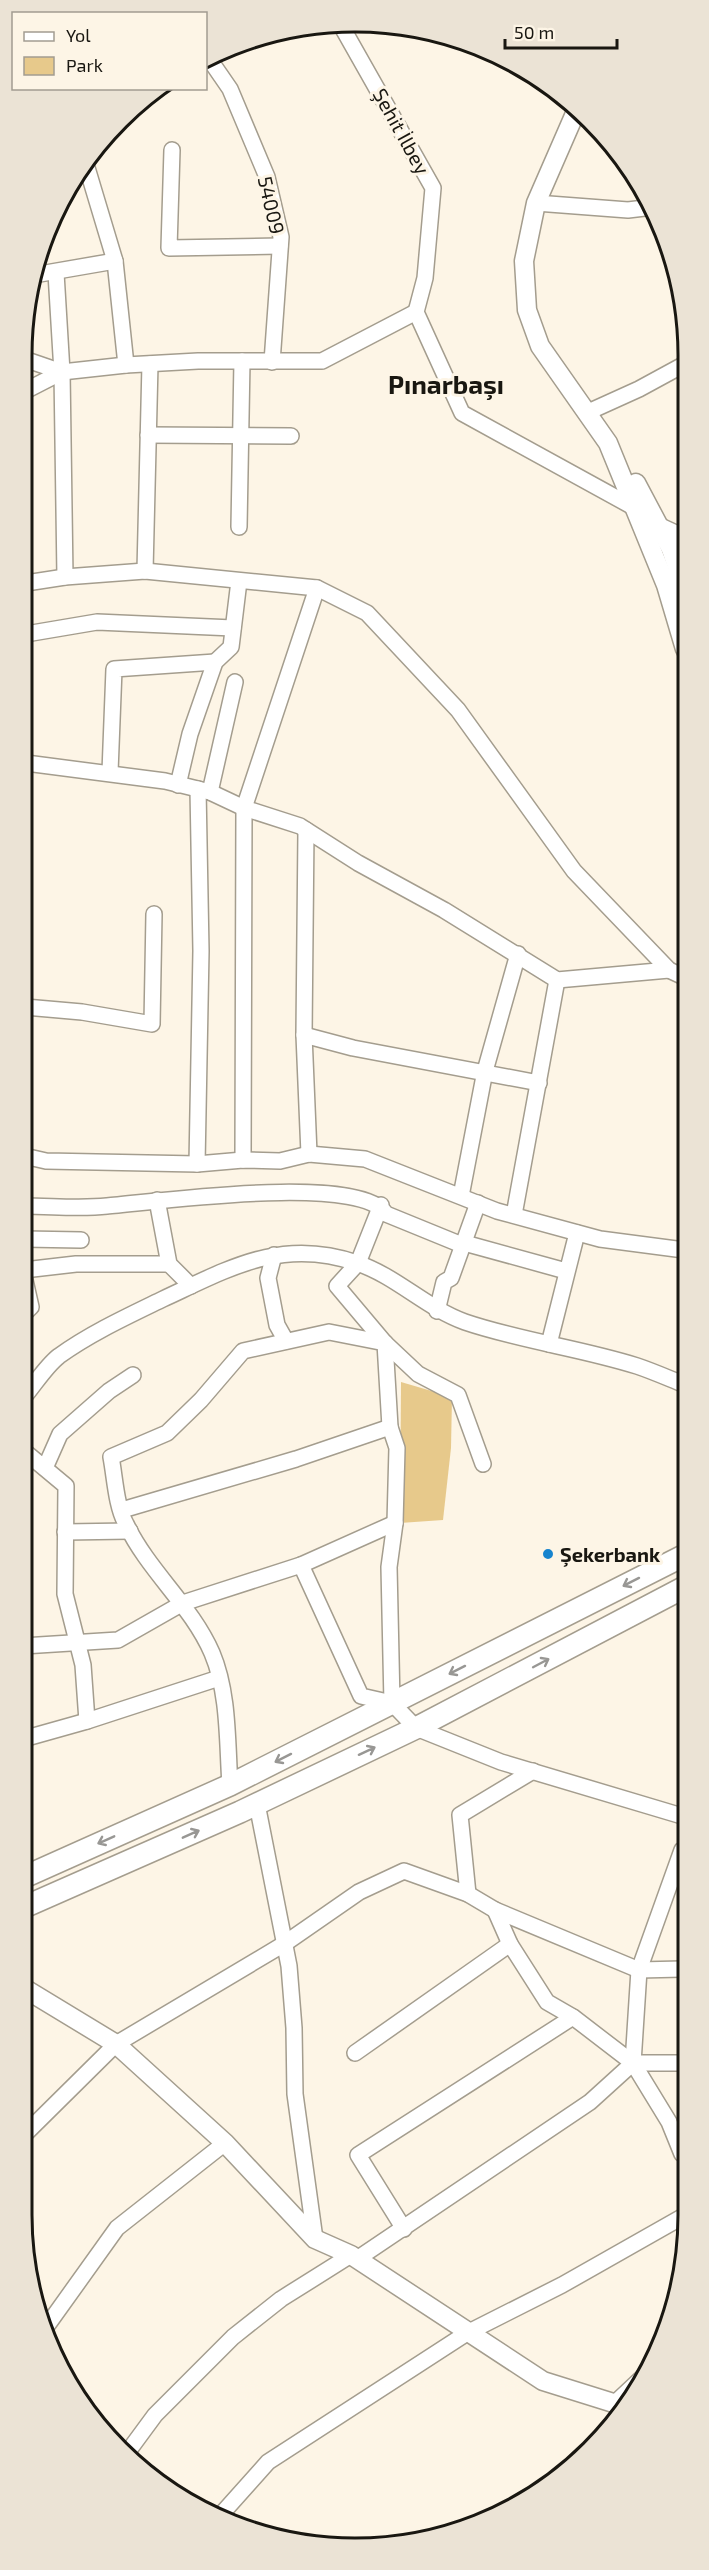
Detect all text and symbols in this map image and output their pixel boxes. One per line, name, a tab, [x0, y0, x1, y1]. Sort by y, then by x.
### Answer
legend	[12, 12, 207, 90]
scale bar	[505, 12, 618, 50]
text: 50 m	[514, 21, 554, 43]
text: Yol	[66, 24, 91, 46]
text: Park	[66, 54, 103, 76]
street label: Şehit İlbey	[368, 84, 436, 179]
street label: 54009	[254, 174, 290, 236]
district label: Pınarbaşı	[388, 368, 504, 401]
place label: Şekerbank	[560, 1542, 661, 1567]
marker: Şekerbank	[541, 1547, 555, 1561]
one-way arrow	[622, 1577, 640, 1589]
one-way arrow	[532, 1657, 549, 1669]
one-way arrow	[448, 1665, 466, 1676]
one-way arrow	[358, 1745, 376, 1757]
one-way arrow	[274, 1753, 292, 1764]
one-way arrow	[181, 1828, 199, 1839]
one-way arrow	[97, 1835, 115, 1847]

